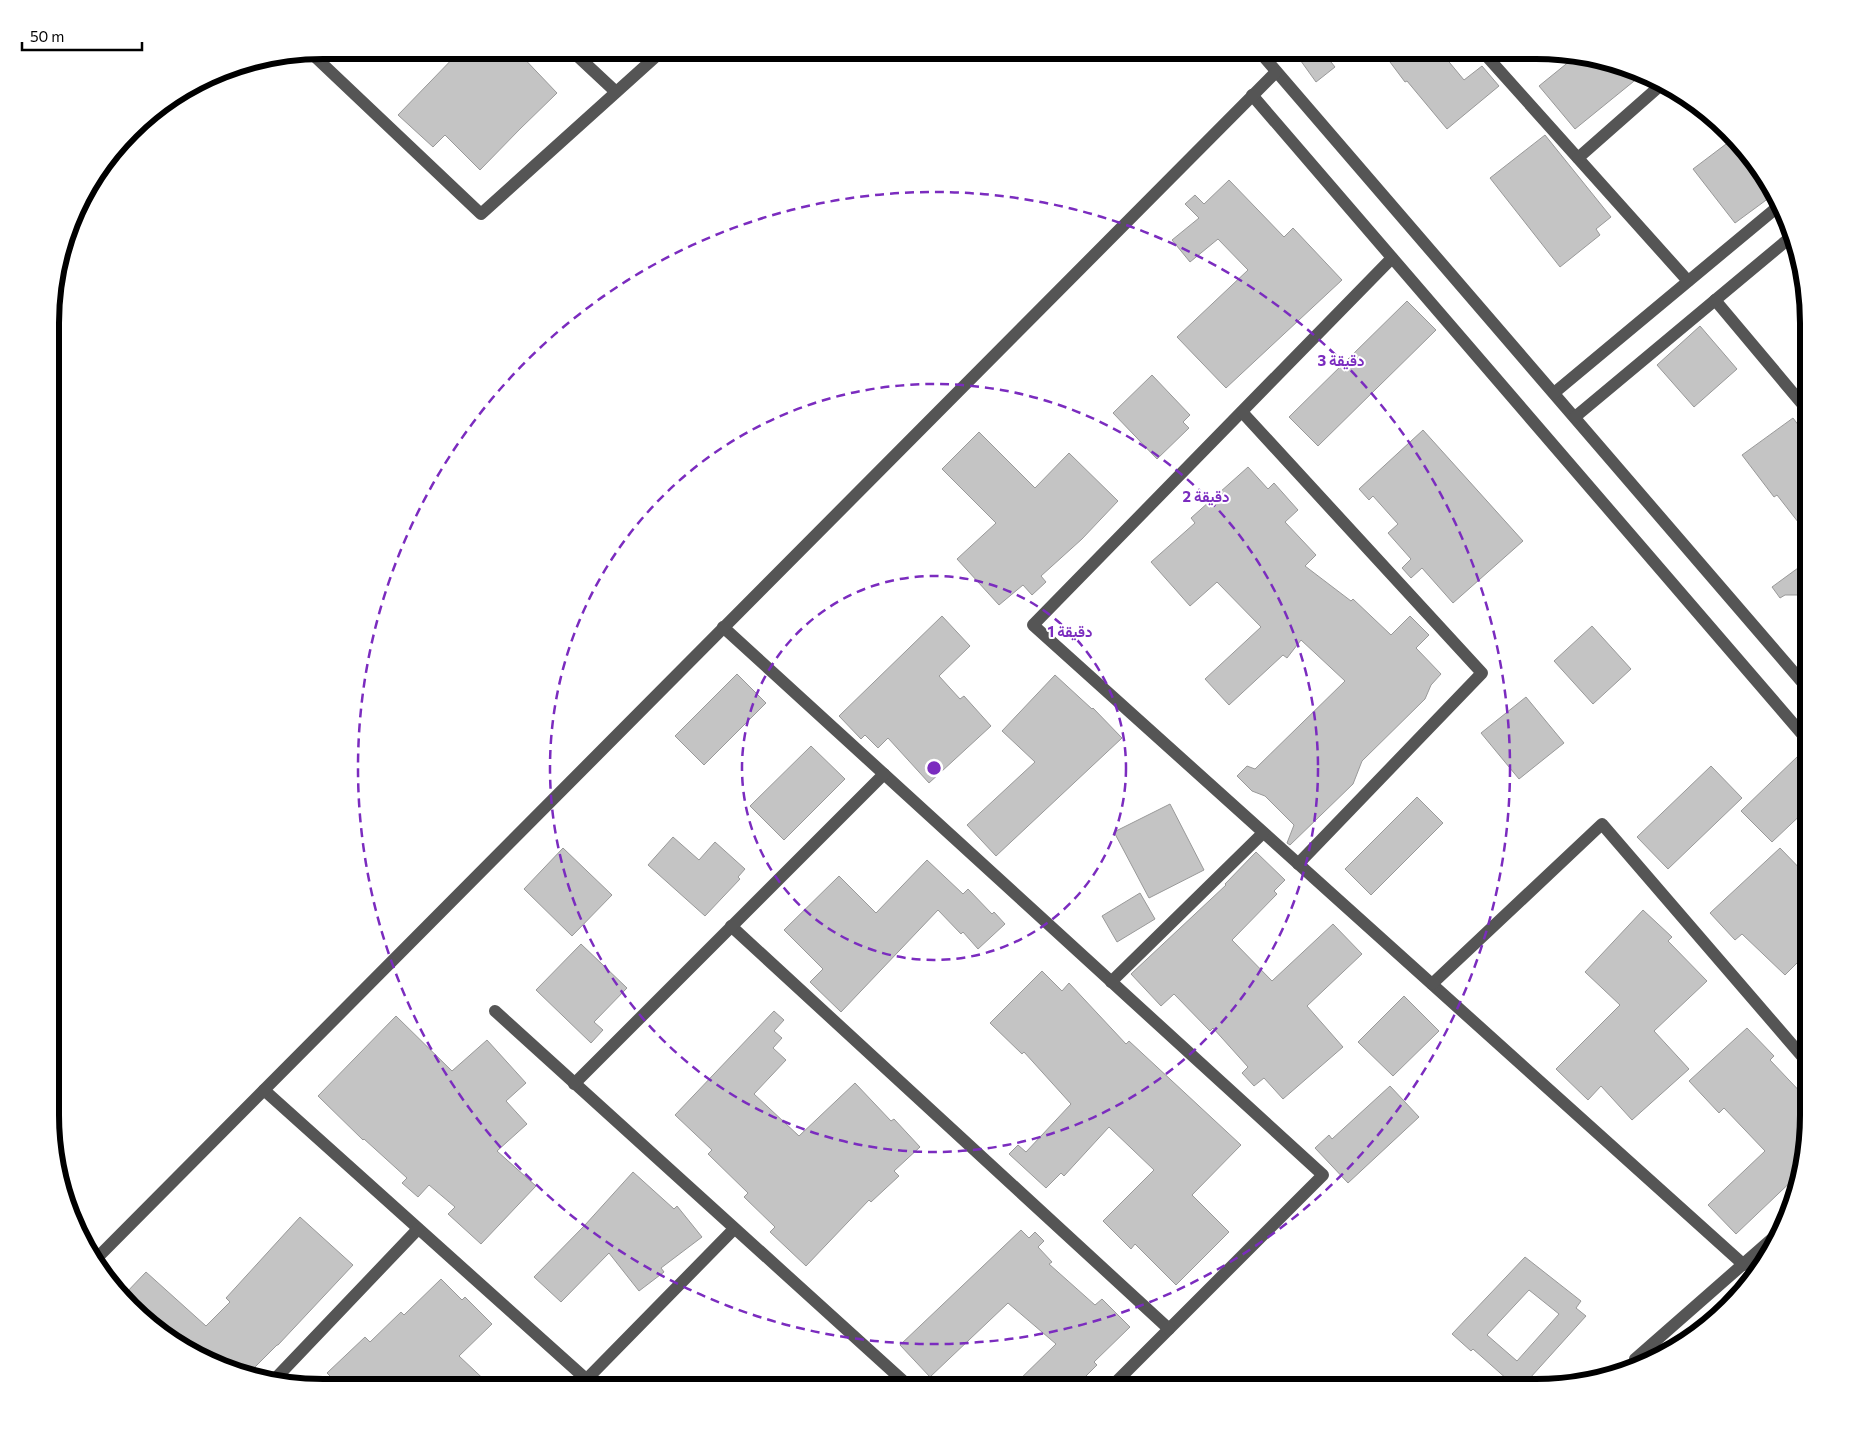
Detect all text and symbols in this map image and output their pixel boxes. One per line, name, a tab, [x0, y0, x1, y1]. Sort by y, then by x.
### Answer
scale bar	[22, 20, 142, 52]
text: 50 m	[30, 27, 64, 45]
text: 3 دقيقة	[1318, 351, 1364, 370]
text: 2 دقيقة	[1183, 487, 1229, 506]
text: 1 دقيقة	[1047, 622, 1093, 641]
centre of rings	[925, 759, 943, 777]

